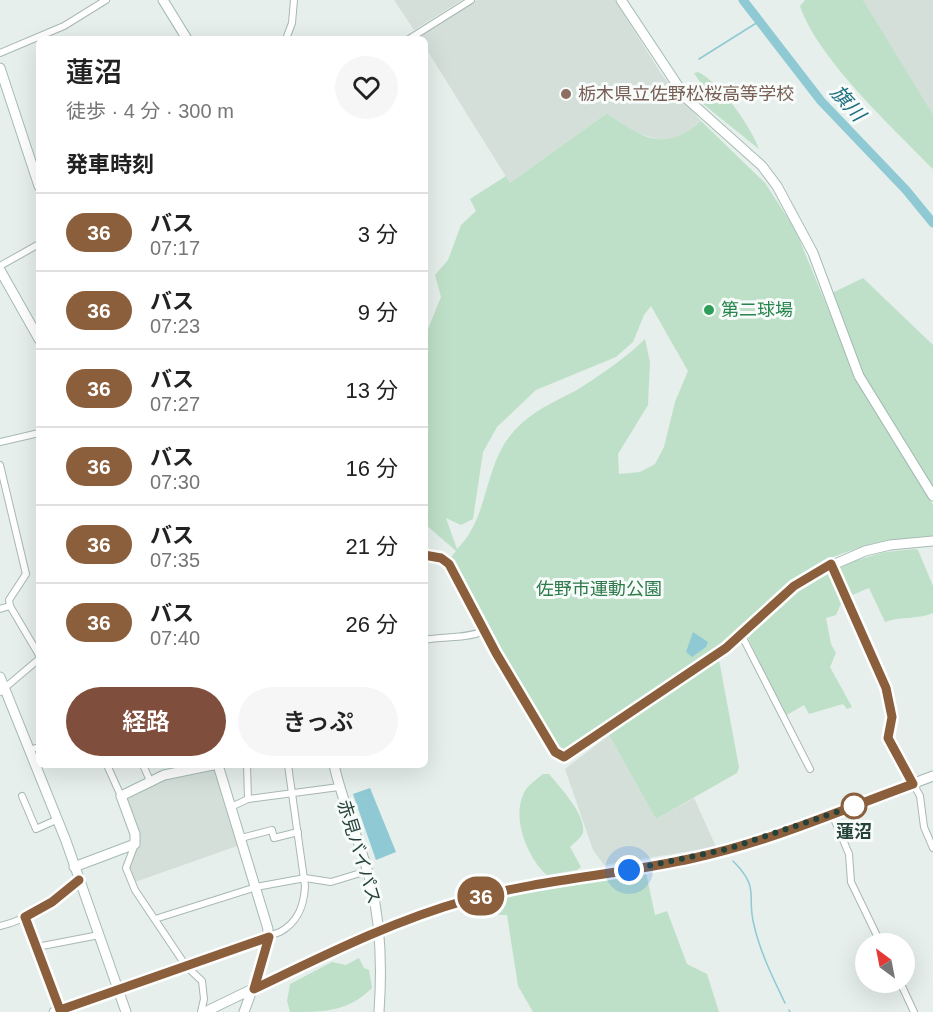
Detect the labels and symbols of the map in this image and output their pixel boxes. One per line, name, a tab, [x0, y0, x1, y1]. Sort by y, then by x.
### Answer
water label: 旗川	[826, 81, 871, 127]
place label: 栃木県立佐野松桜高等学校	[578, 84, 794, 104]
marker: 栃木県立佐野松桜高等学校	[559, 87, 573, 101]
place label: 第二球場	[721, 300, 793, 320]
marker: 第二球場	[702, 303, 716, 317]
park label: 佐野市運動公園	[536, 579, 662, 599]
marker: 蓮沼	[841, 793, 867, 819]
street label: 赤見バイパス	[334, 798, 384, 906]
place label: 蓮沼	[836, 822, 872, 842]
your location	[614, 855, 644, 885]
line badge: 36	[454, 876, 508, 916]
north arrow	[855, 933, 915, 993]

